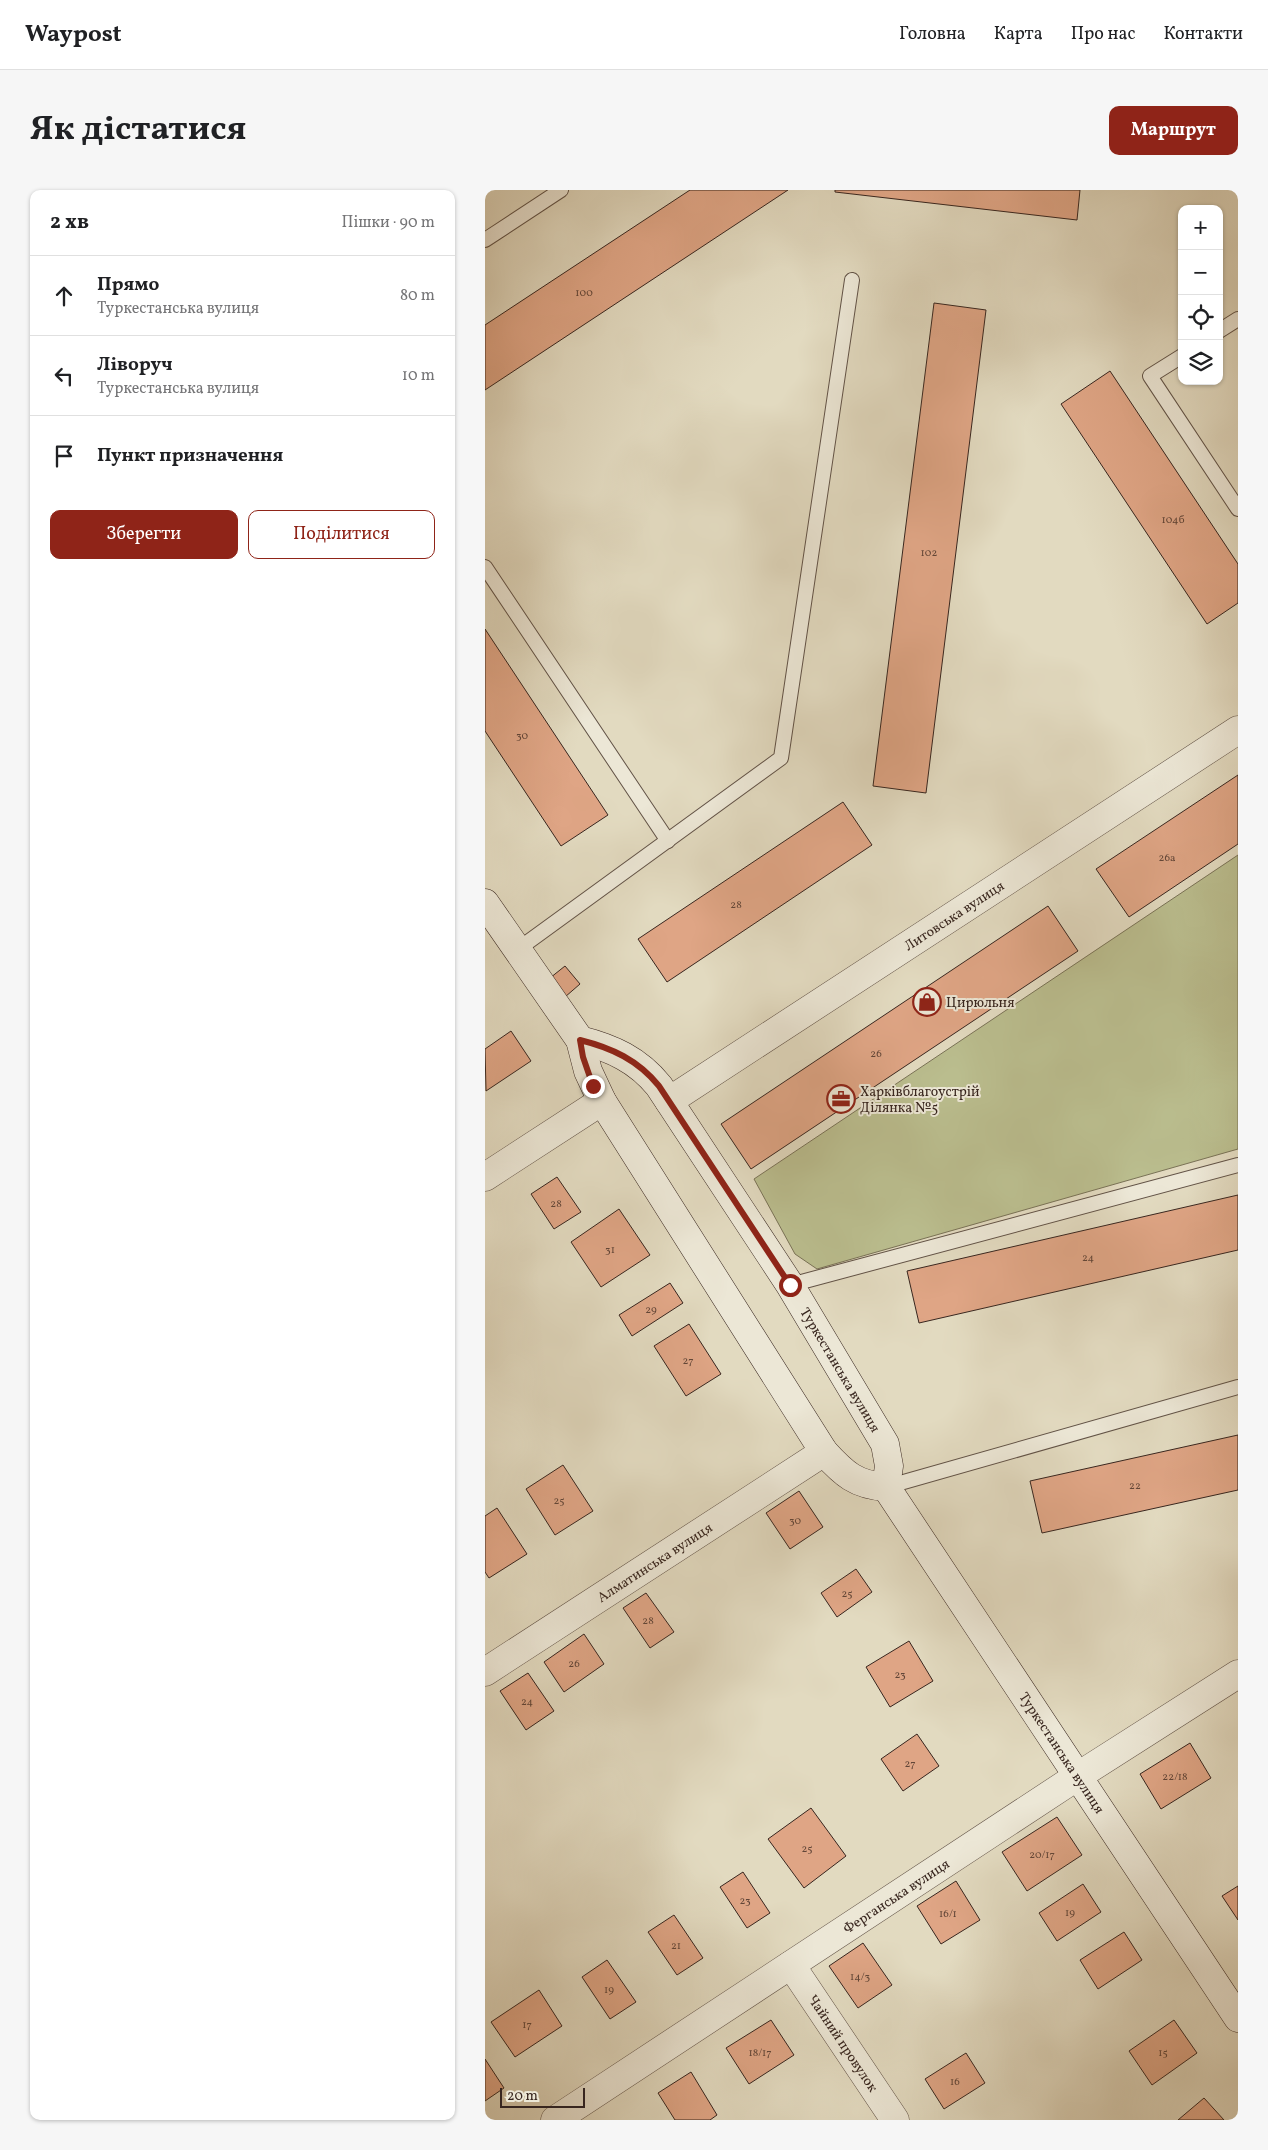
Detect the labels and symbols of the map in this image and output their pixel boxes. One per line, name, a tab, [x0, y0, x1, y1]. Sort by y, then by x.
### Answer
house number: 100	[575, 286, 593, 301]
house number: 104б	[1162, 513, 1185, 528]
house number: 102	[921, 546, 937, 561]
house number: 30	[516, 729, 528, 744]
house number: 26а	[1159, 851, 1176, 866]
street label: Литовська вулиця	[901, 877, 1008, 956]
house number: 28	[730, 898, 742, 913]
shop icon: Цирюльня	[912, 987, 942, 1017]
place label: Цирюльня	[946, 994, 1014, 1013]
house number: 26	[870, 1047, 882, 1062]
route end	[582, 1075, 605, 1098]
place label: Харківблагоустрій Ділянка №5	[860, 1083, 980, 1118]
office icon: Харківблагоустрій Ділянка №5	[826, 1084, 856, 1114]
house number: 28	[550, 1197, 562, 1212]
house number: 31	[605, 1243, 615, 1258]
house number: 24	[1082, 1251, 1094, 1266]
route start	[779, 1274, 802, 1297]
house number: 29	[645, 1303, 657, 1318]
street label: Туркестанська вулиця	[795, 1305, 884, 1436]
house number: 27	[683, 1354, 693, 1369]
house number: 22	[1129, 1479, 1141, 1494]
house number: 25	[553, 1494, 565, 1509]
house number: 30	[789, 1514, 801, 1529]
street label: Алматинська вулиця	[594, 1519, 717, 1608]
house number: 25	[841, 1587, 853, 1602]
house number: 28	[642, 1614, 654, 1629]
house number: 26	[568, 1657, 580, 1672]
house number: 23	[894, 1668, 906, 1683]
street label: Туркестанська вулиця	[1014, 1689, 1108, 1818]
house number: 24	[521, 1695, 533, 1710]
house number: 27	[905, 1757, 915, 1772]
house number: 22/18	[1162, 1770, 1188, 1785]
house number: 25	[801, 1842, 813, 1857]
house number: 20/17	[1029, 1848, 1055, 1863]
street label: Ферганська вулиця	[840, 1855, 954, 1939]
house number: 23	[739, 1894, 751, 1909]
house number: 19	[1065, 1906, 1075, 1921]
house number: 16/1	[939, 1907, 957, 1922]
house number: 21	[671, 1939, 681, 1954]
house number: 14/3	[850, 1970, 870, 1985]
house number: 19	[604, 1983, 614, 1998]
street label: Чайний провулок	[803, 1991, 882, 2097]
house number: 17	[522, 2018, 532, 2033]
house number: 18/17	[748, 2046, 772, 2061]
house number: 15	[1158, 2046, 1168, 2061]
house number: 16	[950, 2075, 960, 2090]
scale bar	[500, 2085, 585, 2108]

